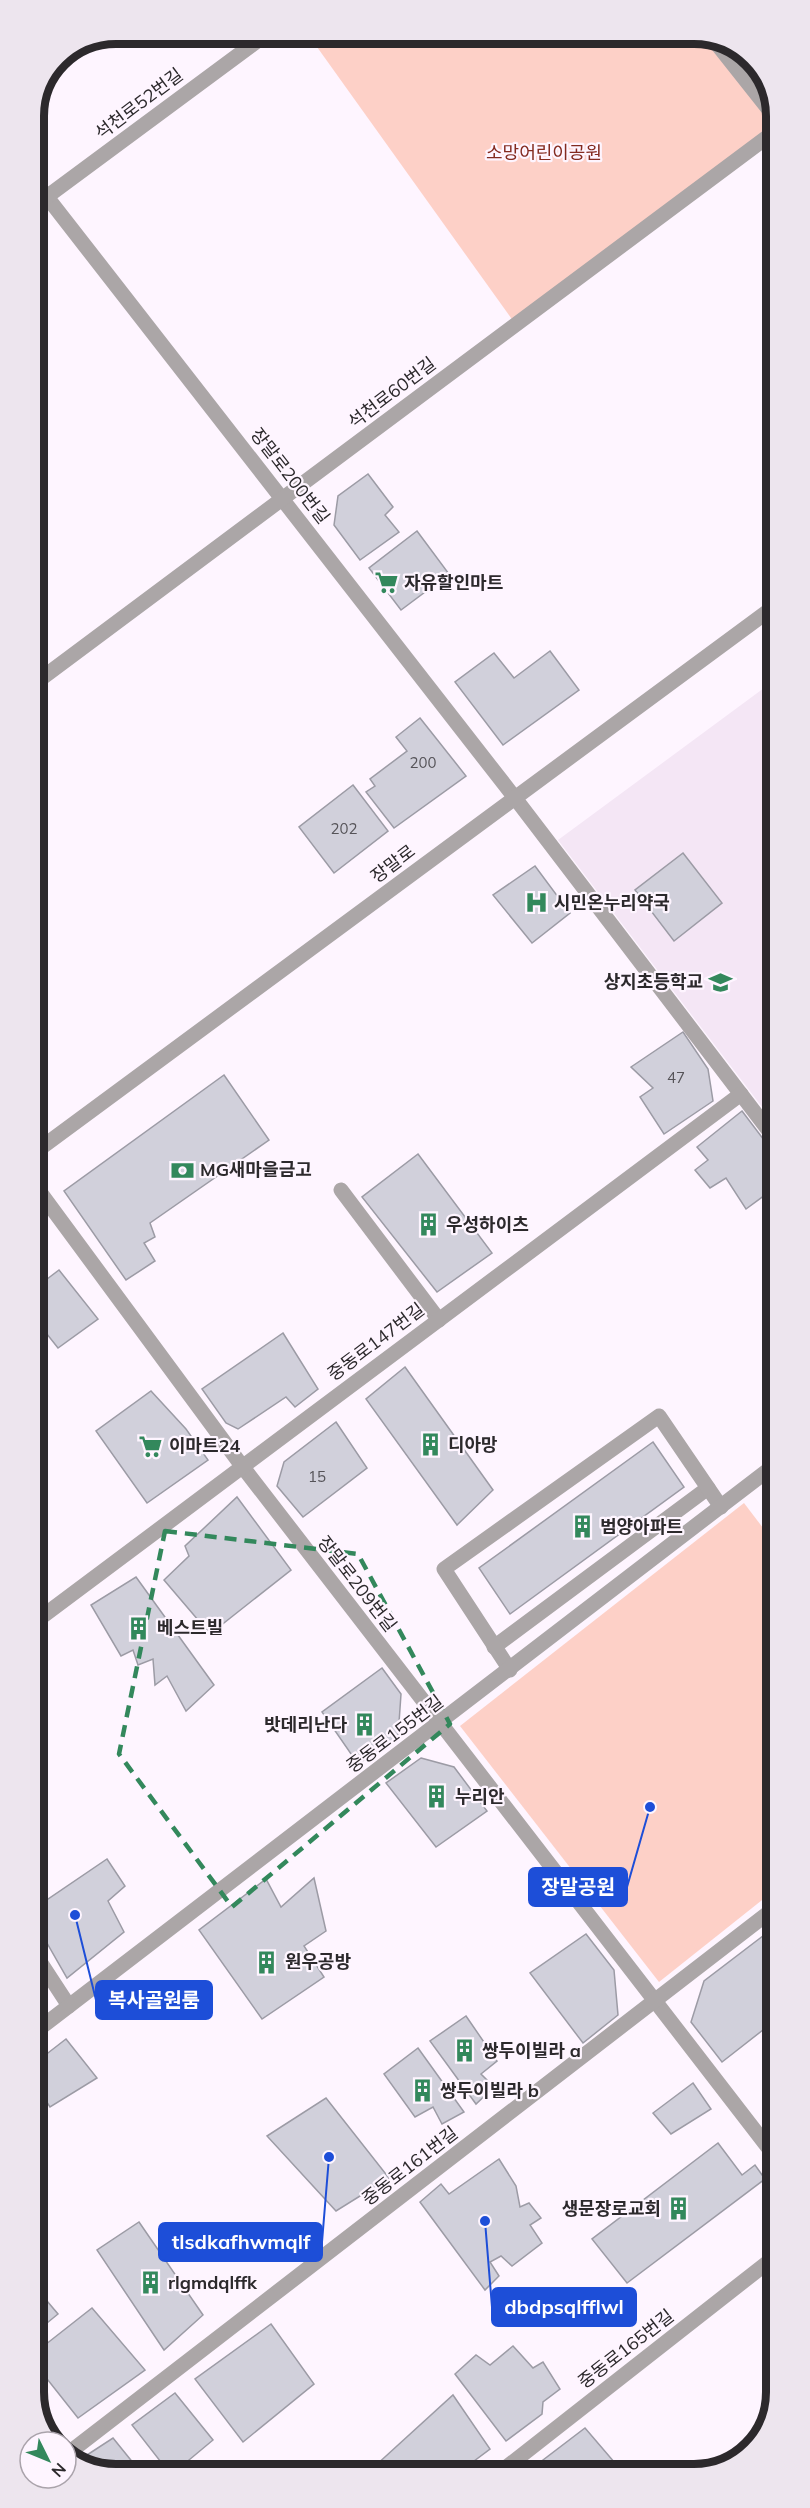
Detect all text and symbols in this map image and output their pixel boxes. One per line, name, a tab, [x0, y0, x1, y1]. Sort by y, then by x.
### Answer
street label: 석천로52번길	[90, 63, 187, 144]
park label: 소망어린이공원	[486, 141, 602, 164]
street label: 석천로60번길	[343, 352, 440, 433]
street label: 장말로200번길	[246, 423, 335, 528]
supermarket icon: 자유할인마트	[373, 570, 399, 596]
place label: 자유할인마트	[404, 571, 503, 594]
house number: 200	[409, 753, 437, 772]
house number: 202	[330, 819, 358, 838]
street label: 장말로	[366, 839, 419, 888]
hospital icon: 시민온누리약국	[523, 890, 549, 916]
place label: 시민온누리약국	[554, 891, 670, 914]
school or university icon: 상지초등학교	[708, 969, 734, 995]
place label: 상지초등학교	[604, 970, 703, 993]
house number: 47	[667, 1068, 685, 1087]
bank icon: MG새마을금고	[169, 1157, 195, 1183]
place label: MG새마을금고	[200, 1158, 312, 1181]
building icon: 우성하이츠	[415, 1212, 441, 1238]
place label: 우성하이츠	[446, 1213, 529, 1236]
street label: 중동로147번길	[323, 1298, 429, 1385]
building icon: 디아망	[417, 1432, 443, 1458]
supermarket icon: 이마트24	[138, 1433, 164, 1459]
place label: 디아망	[448, 1433, 498, 1456]
place label: 이마트24	[169, 1434, 240, 1457]
house number: 15	[308, 1467, 326, 1486]
building icon: 범양아파트	[569, 1514, 595, 1540]
place label: 범양아파트	[600, 1515, 683, 1538]
street label: 장말로209번길	[313, 1531, 402, 1636]
building icon: 베스트빌	[126, 1615, 152, 1641]
place label: 베스트빌	[157, 1616, 223, 1639]
street label: 중동로155번길	[342, 1690, 448, 1777]
building icon: 밧데리난다	[352, 1712, 378, 1738]
place label: 밧데리난다	[264, 1713, 347, 1736]
building icon: 누리안	[424, 1784, 450, 1810]
place label: 누리안	[455, 1785, 505, 1808]
callout: 장말공원	[529, 1868, 627, 1906]
text: 장말공원	[541, 1874, 615, 1899]
building icon: 원우공방	[254, 1949, 280, 1975]
place label: 원우공방	[285, 1950, 351, 1973]
callout: 복사골원룸	[96, 1981, 212, 2019]
text: 복사골원룸	[108, 1987, 200, 2012]
building icon: 쌍두이빌라 a	[451, 2038, 477, 2064]
place label: 쌍두이빌라 a	[482, 2039, 581, 2062]
building icon: 쌍두이빌라 b	[409, 2078, 435, 2104]
place label: 쌍두이빌라 b	[440, 2079, 539, 2102]
street label: 중동로161번길	[357, 2121, 462, 2210]
building icon: 생문장로교회	[666, 2196, 692, 2222]
place label: 생문장로교회	[562, 2197, 661, 2220]
callout: tlsdkafhwmqlf	[159, 2223, 322, 2261]
text: tlsdkafhwmqlf	[172, 2229, 311, 2254]
building icon: rlgmdqlffk	[137, 2270, 163, 2296]
place label: rlgmdqlffk	[168, 2271, 258, 2294]
callout: dbdpsqlfflwl	[492, 2288, 636, 2326]
text: dbdpsqlfflwl	[504, 2294, 624, 2319]
street label: 중동로165번길	[573, 2304, 678, 2393]
north arrow	[18, 2430, 78, 2490]
text: N	[48, 2459, 70, 2481]

